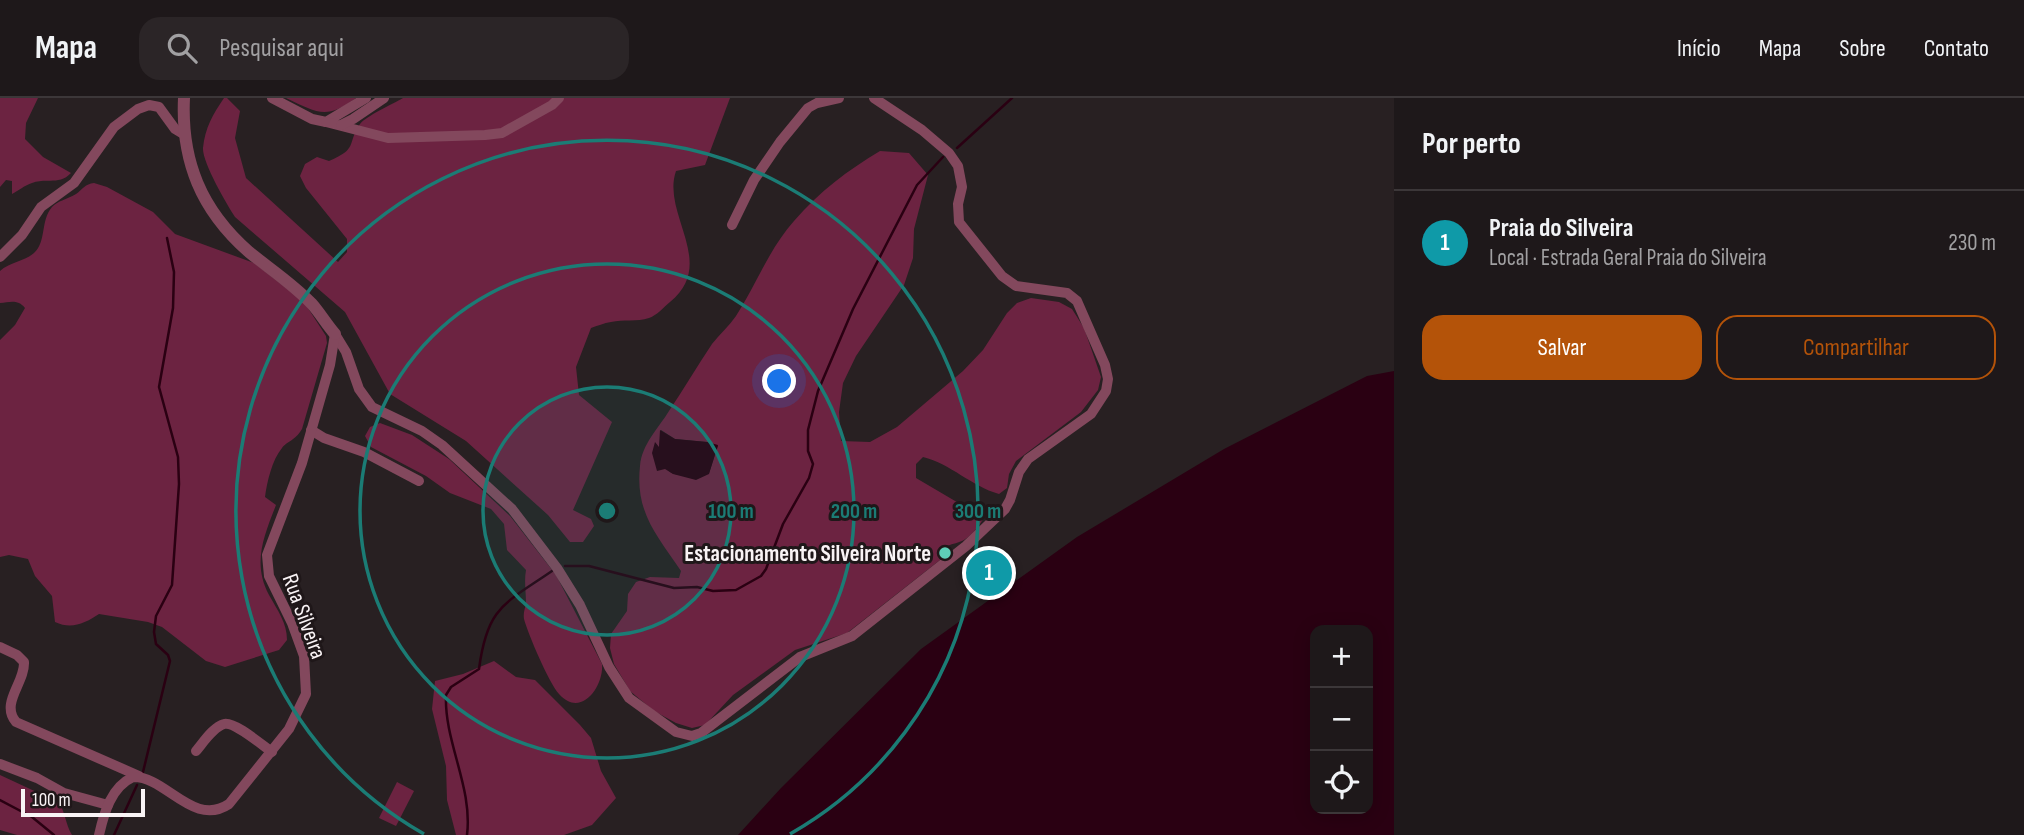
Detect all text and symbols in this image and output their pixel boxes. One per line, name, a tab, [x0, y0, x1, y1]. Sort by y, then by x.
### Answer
search box	[139, 17, 629, 80]
text: Mapa	[35, 28, 97, 68]
icon: search	[163, 29, 201, 67]
text: Pesquisar aqui	[219, 33, 344, 64]
text: Início	[1677, 34, 1721, 63]
text: Mapa	[1759, 34, 1801, 63]
text: Sobre	[1839, 34, 1886, 63]
text: Contato	[1924, 34, 1989, 63]
text: Por perto	[1422, 126, 1521, 162]
text: Praia do Silveira	[1489, 213, 1633, 244]
text: 1	[1440, 229, 1450, 257]
text: 230 m	[1948, 229, 1996, 257]
text: Local · Estrada Geral Praia do Silveira	[1489, 244, 1767, 272]
button: Salvar	[1422, 315, 1702, 380]
button: Compartilhar	[1716, 315, 1996, 380]
your location	[762, 364, 796, 398]
centre of rings	[595, 499, 619, 523]
text: 100 m	[708, 499, 754, 524]
text: 200 m	[831, 499, 877, 524]
text: 300 m	[955, 499, 1001, 524]
place label: Estacionamento Silveira Norte	[684, 540, 931, 568]
marker: Estacionamento Silveira Norte	[937, 545, 953, 561]
pin: 1	[966, 547, 1012, 599]
street label: Rua Silveira	[276, 570, 332, 663]
map controls	[1310, 625, 1373, 814]
button: +	[1310, 625, 1373, 688]
button: −	[1310, 688, 1373, 751]
button: locate	[1310, 751, 1373, 814]
scale bar	[21, 786, 145, 818]
text: 100 m	[32, 789, 71, 812]

